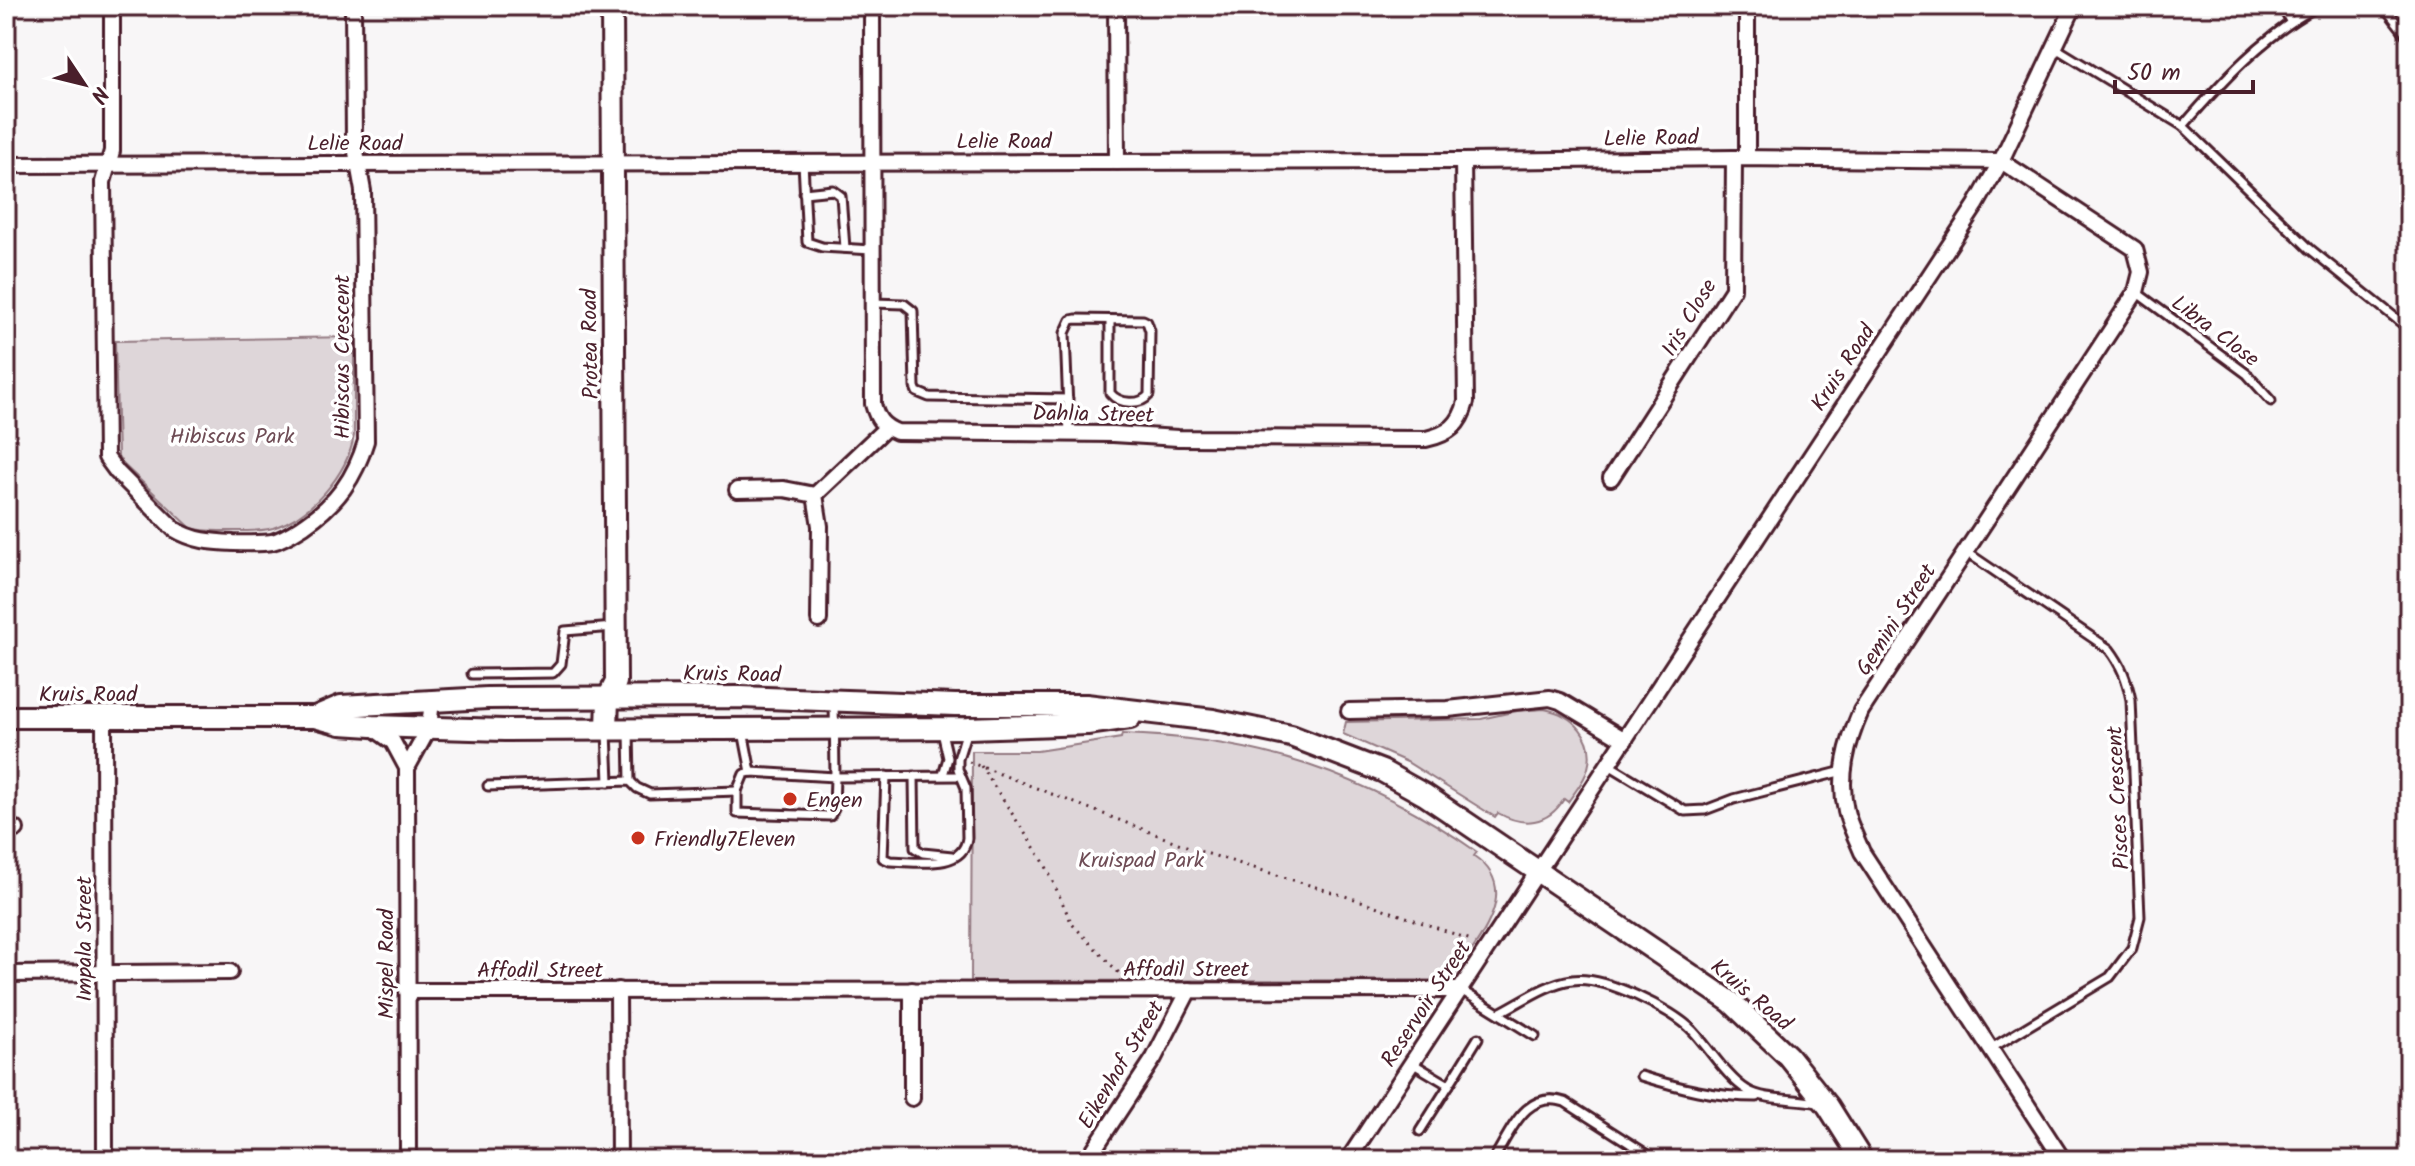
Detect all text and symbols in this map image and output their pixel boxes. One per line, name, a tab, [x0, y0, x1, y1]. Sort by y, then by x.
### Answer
north arrow	[44, 44, 124, 124]
scale bar	[2115, 44, 2253, 94]
text: 50 m	[2127, 54, 2181, 93]
text: N	[80, 78, 117, 110]
street label: Lelie Road	[1603, 121, 1700, 158]
street label: Lelie Road	[956, 125, 1053, 160]
street label: Lelie Road	[307, 127, 404, 162]
street label: Iris Close	[1653, 273, 1727, 364]
street label: Hibiscus Crescent	[326, 274, 361, 439]
street label: Protea Road	[573, 287, 610, 400]
street label: Libra Close	[2163, 287, 2266, 377]
street label: Kruis Road	[1803, 317, 1886, 419]
street label: Dahlia Street	[1032, 397, 1155, 434]
park label: Hibiscus Park	[170, 420, 295, 455]
street label: Gemini Street	[1848, 557, 1947, 683]
street label: Kruis Road	[682, 657, 782, 694]
street label: Kruis Road	[39, 678, 138, 713]
street label: Pisces Crescent	[2098, 725, 2141, 871]
place label: Engen	[806, 784, 863, 819]
marker: Engen	[781, 790, 799, 808]
place label: Friendly7Eleven	[654, 823, 796, 858]
marker: Friendly7Eleven	[629, 829, 647, 847]
park label: Kruispad Park	[1078, 844, 1205, 879]
street label: Impala Street	[68, 876, 103, 1002]
street label: Mispel Road	[370, 908, 405, 1019]
street label: Reservoir Street	[1373, 933, 1482, 1075]
street label: Kruis Road	[1701, 951, 1800, 1042]
street label: Affodil Street	[1123, 953, 1250, 988]
street label: Affodil Street	[477, 954, 604, 989]
street label: Eikenhof Street	[1070, 994, 1175, 1136]

